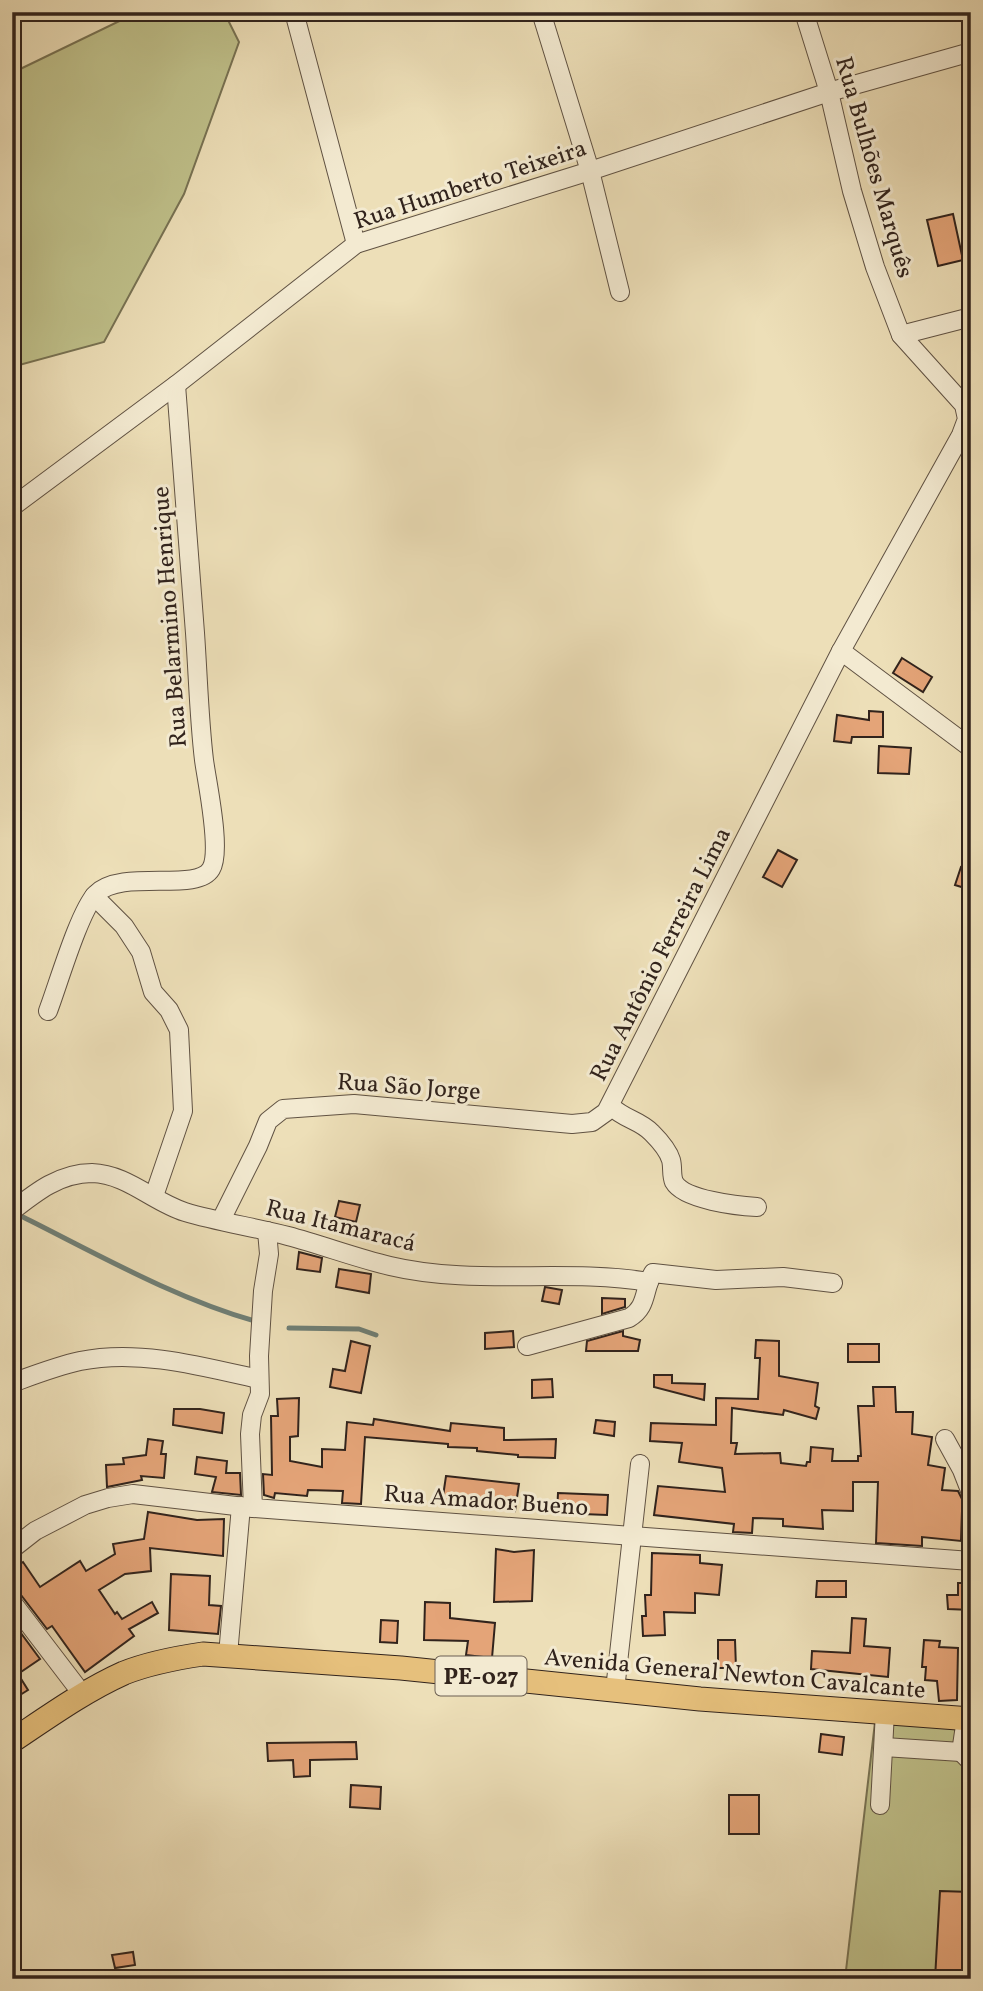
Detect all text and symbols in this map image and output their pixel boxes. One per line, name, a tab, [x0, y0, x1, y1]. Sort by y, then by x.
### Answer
street label: Rua Bulhões Marquês	[825, 53, 921, 282]
street label: Rua Humberto Teixeira	[350, 132, 591, 240]
street label: Rua Belarmino Henrique	[145, 485, 197, 749]
street label: Rua Antônio Ferreira Lima	[583, 822, 741, 1088]
street label: Rua São Jorge	[336, 1066, 482, 1110]
street label: Rua Itamaracá	[262, 1192, 419, 1262]
street label: Rua Amador Bueno	[382, 1478, 589, 1526]
street label: Avenida General Newton Cavalcante	[543, 1641, 927, 1709]
road number: PE-027	[435, 1656, 526, 1695]

